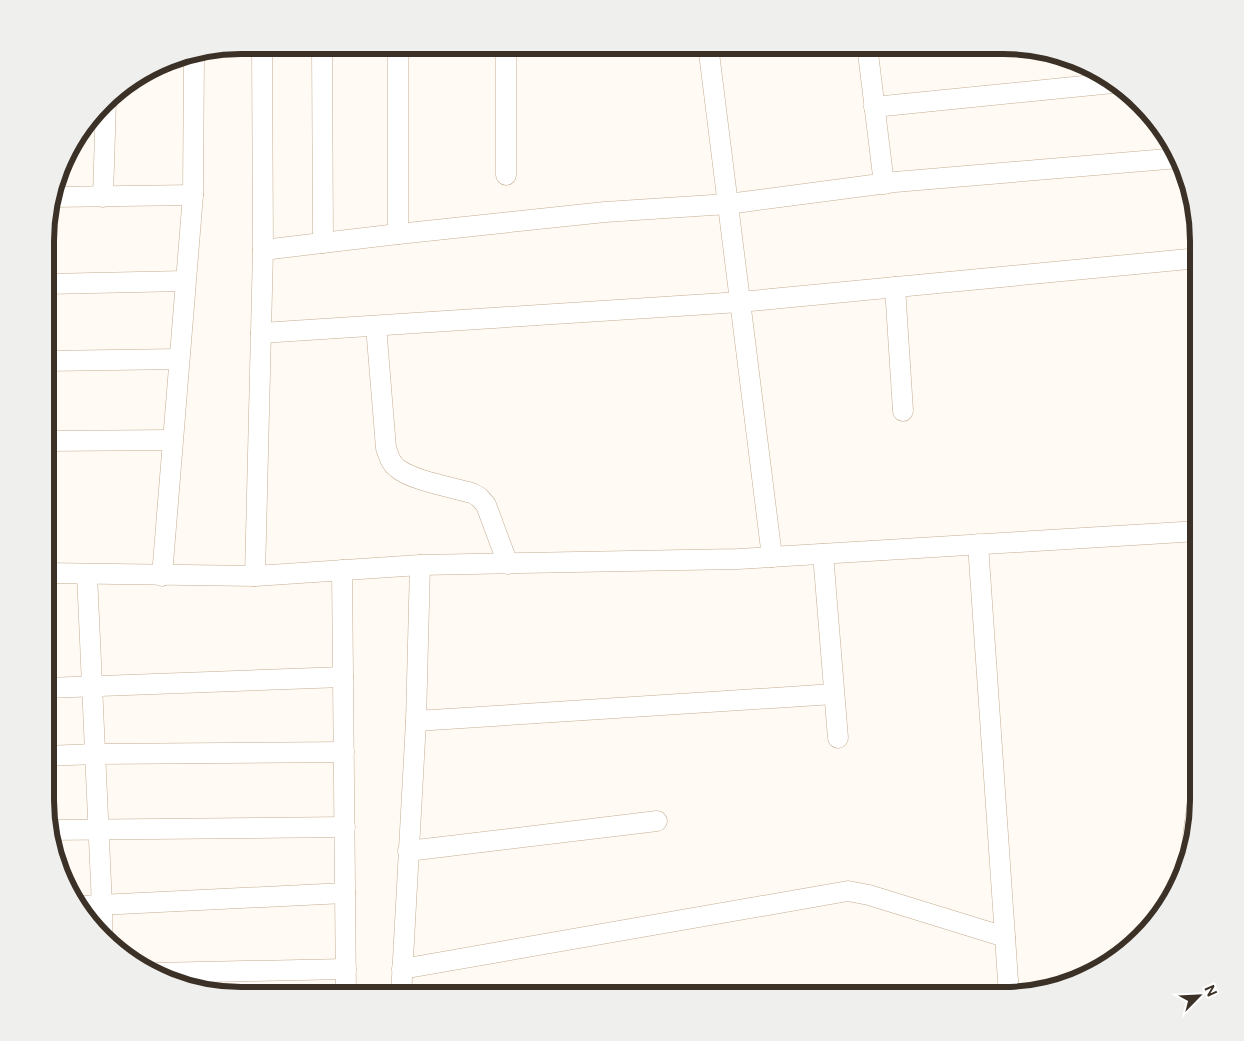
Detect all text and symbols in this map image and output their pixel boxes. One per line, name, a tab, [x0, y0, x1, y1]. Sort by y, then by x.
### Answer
north arrow	[1174, 971, 1224, 1021]
text: N	[1201, 982, 1220, 999]

